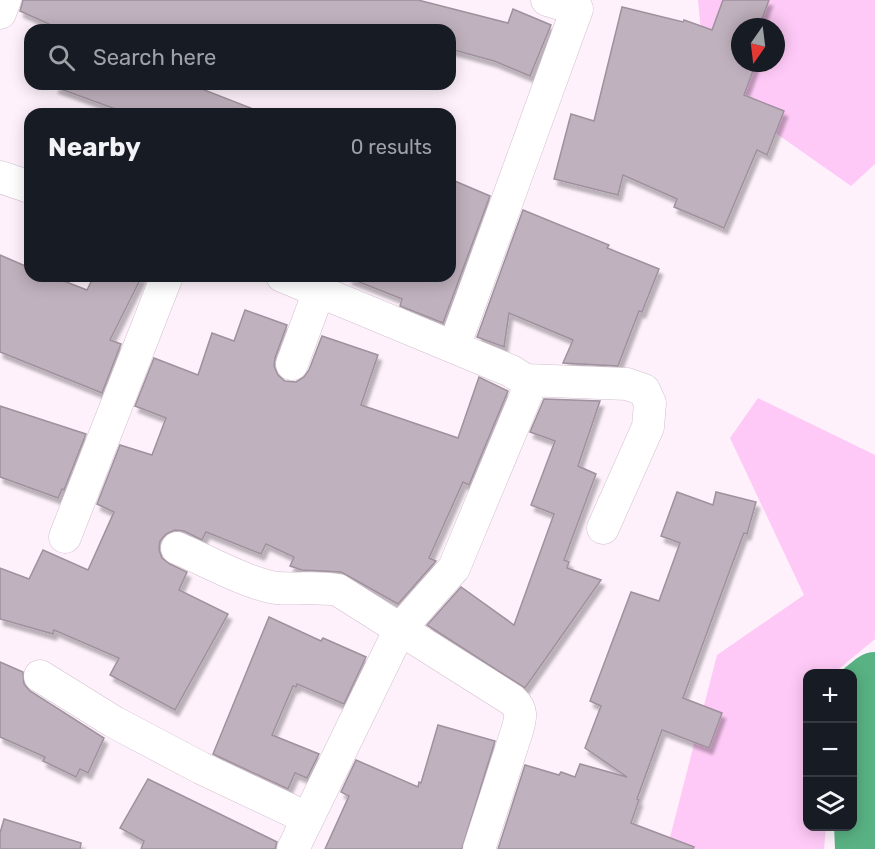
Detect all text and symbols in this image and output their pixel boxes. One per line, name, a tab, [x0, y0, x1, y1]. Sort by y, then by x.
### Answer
north arrow	[731, 18, 785, 72]
search box	[24, 24, 456, 90]
icon: search	[45, 41, 78, 74]
text: Search here	[93, 44, 216, 71]
text: Nearby	[48, 132, 141, 163]
text: 0 results	[351, 135, 432, 159]
map controls	[803, 669, 857, 831]
button: +	[803, 669, 857, 723]
button: −	[803, 723, 857, 777]
button: layers	[803, 777, 857, 831]

